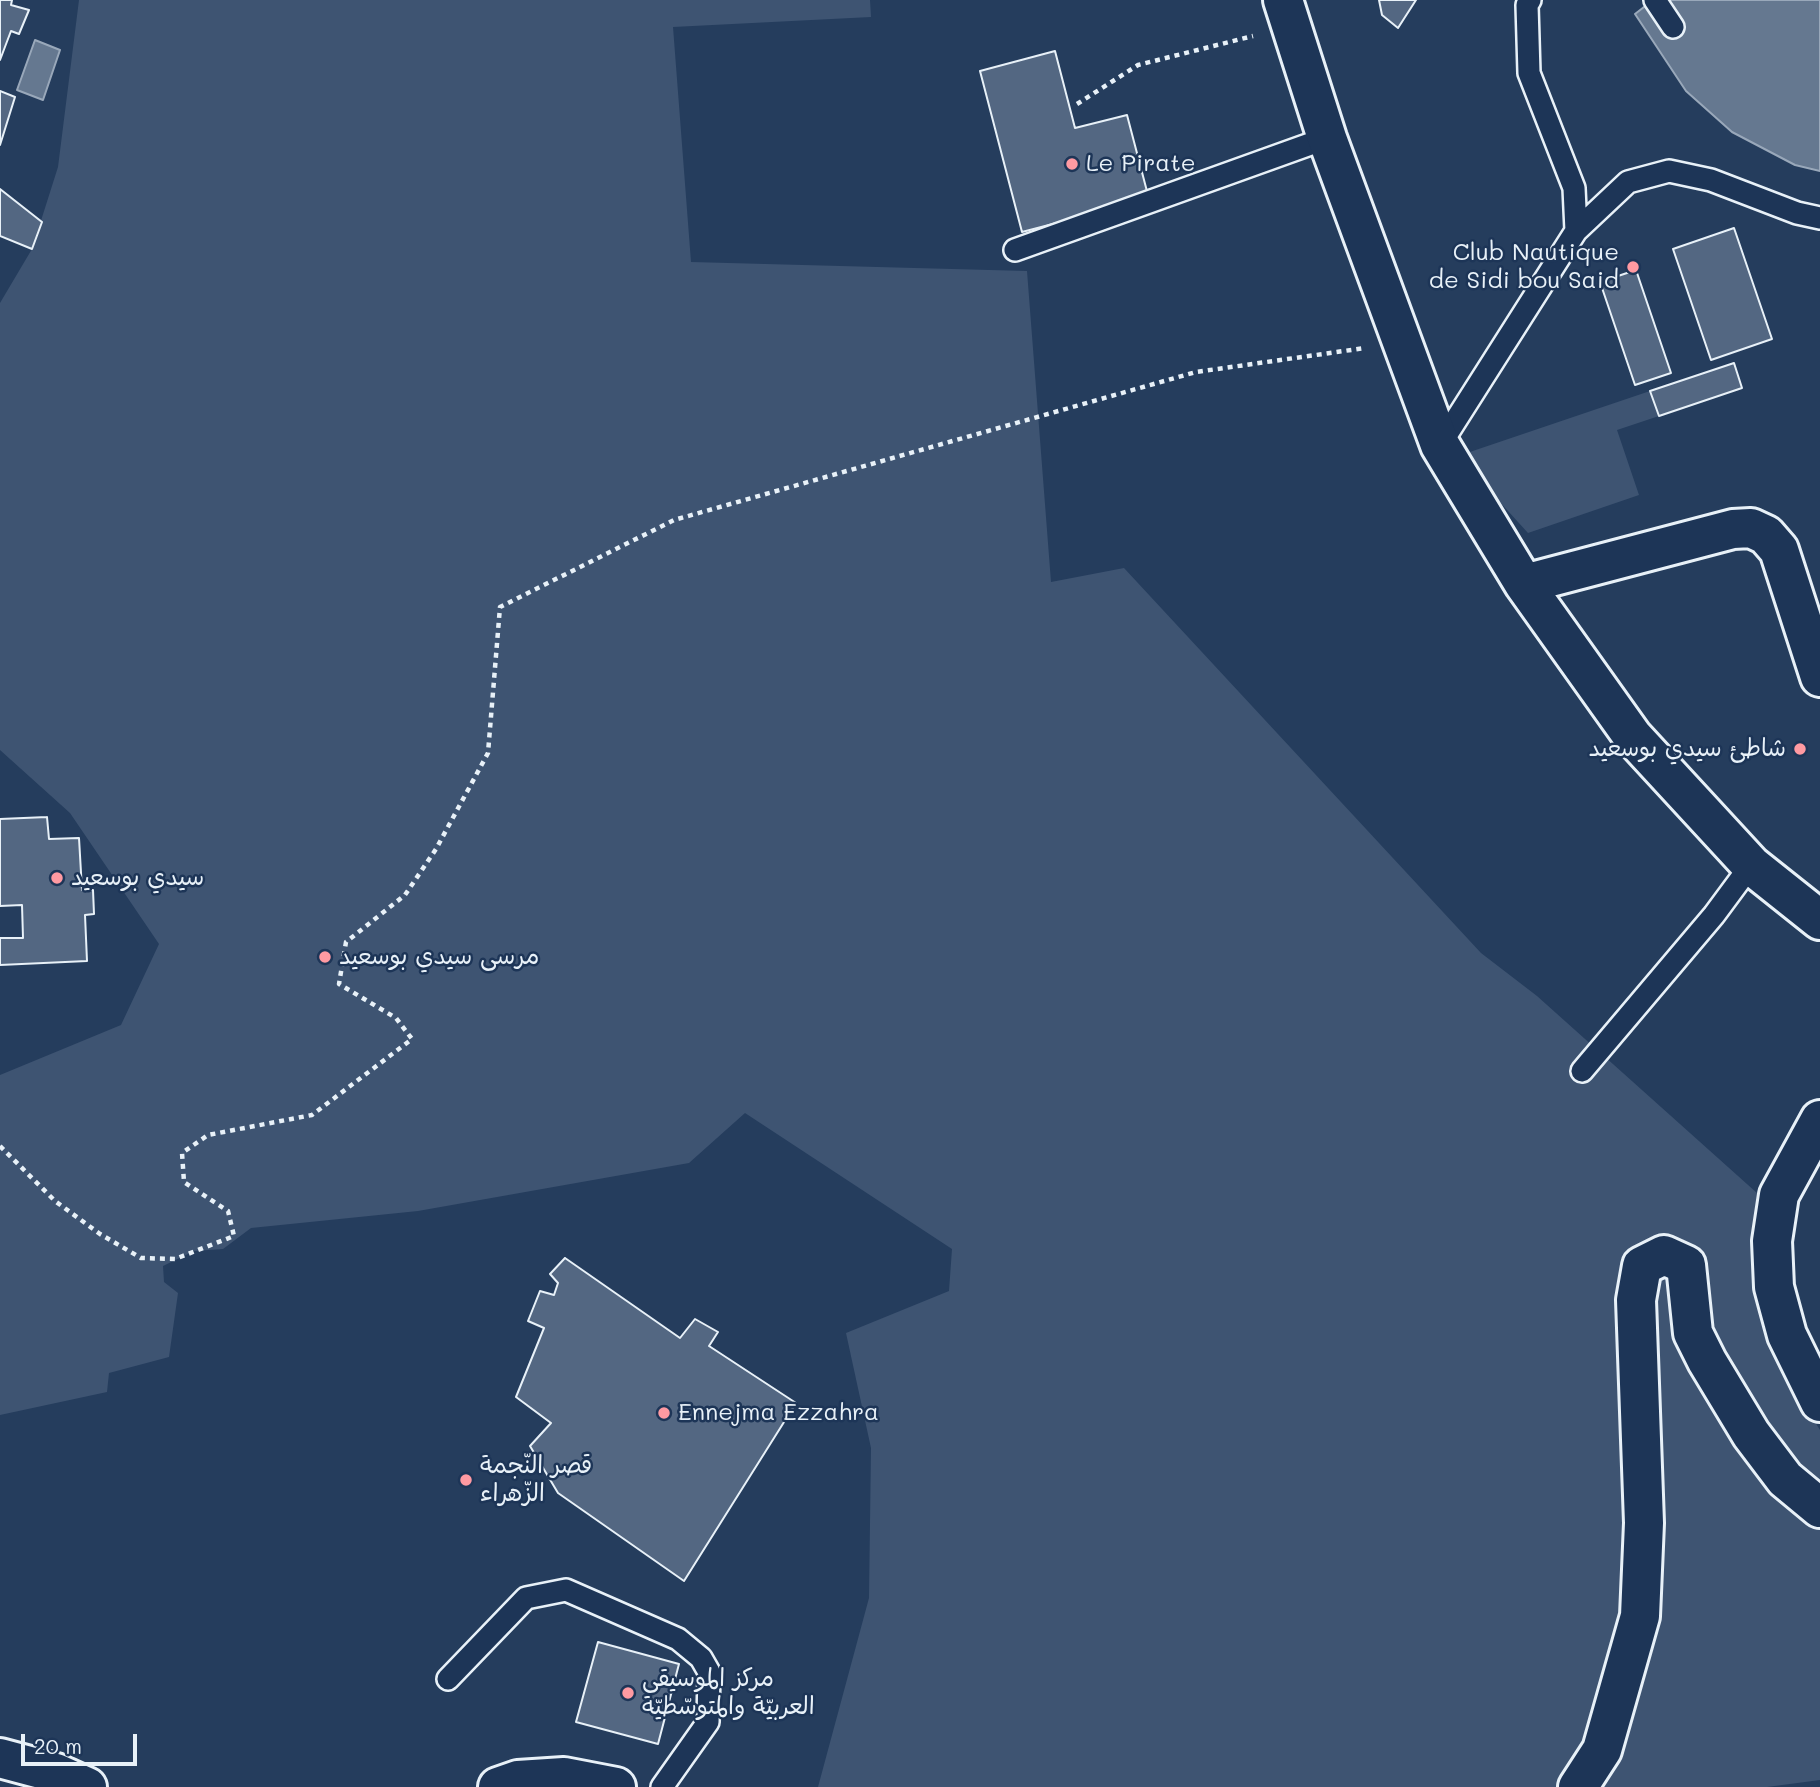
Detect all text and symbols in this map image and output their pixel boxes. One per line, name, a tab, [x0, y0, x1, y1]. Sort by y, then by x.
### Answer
place label: Le Pirate	[1086, 150, 1196, 178]
marker: Le Pirate	[1064, 156, 1080, 172]
place label: Club Nautique de Sidi bou Said	[1429, 239, 1619, 295]
marker: Club Nautique de Sidi bou Said	[1625, 259, 1641, 275]
place label: شاطئ سيدي بوسعيد	[1589, 735, 1786, 763]
marker: شاطئ سيدي بوسعيد	[1792, 741, 1808, 757]
place label: سيدي بوسعيد	[71, 864, 204, 892]
marker: سيدي بوسعيد	[49, 870, 65, 886]
place label: مرسى سيدي بوسعيد	[339, 943, 539, 971]
marker: مرسى سيدي بوسعيد	[317, 949, 333, 965]
place label: Ennejma Ezzahra	[678, 1399, 879, 1427]
marker: Ennejma Ezzahra	[656, 1405, 672, 1421]
place label: قصر النّجمة الزّهراء	[480, 1452, 592, 1508]
marker: قصر النّجمة الزّهراء	[458, 1472, 474, 1488]
place label: مركز الموسيقى العربيّة والمتوسّطيّة	[642, 1665, 815, 1721]
marker: مركز الموسيقى العربيّة والمتوسّطيّة	[620, 1685, 636, 1701]
scale bar	[24, 1720, 140, 1764]
text: 20 m	[34, 1732, 82, 1759]

